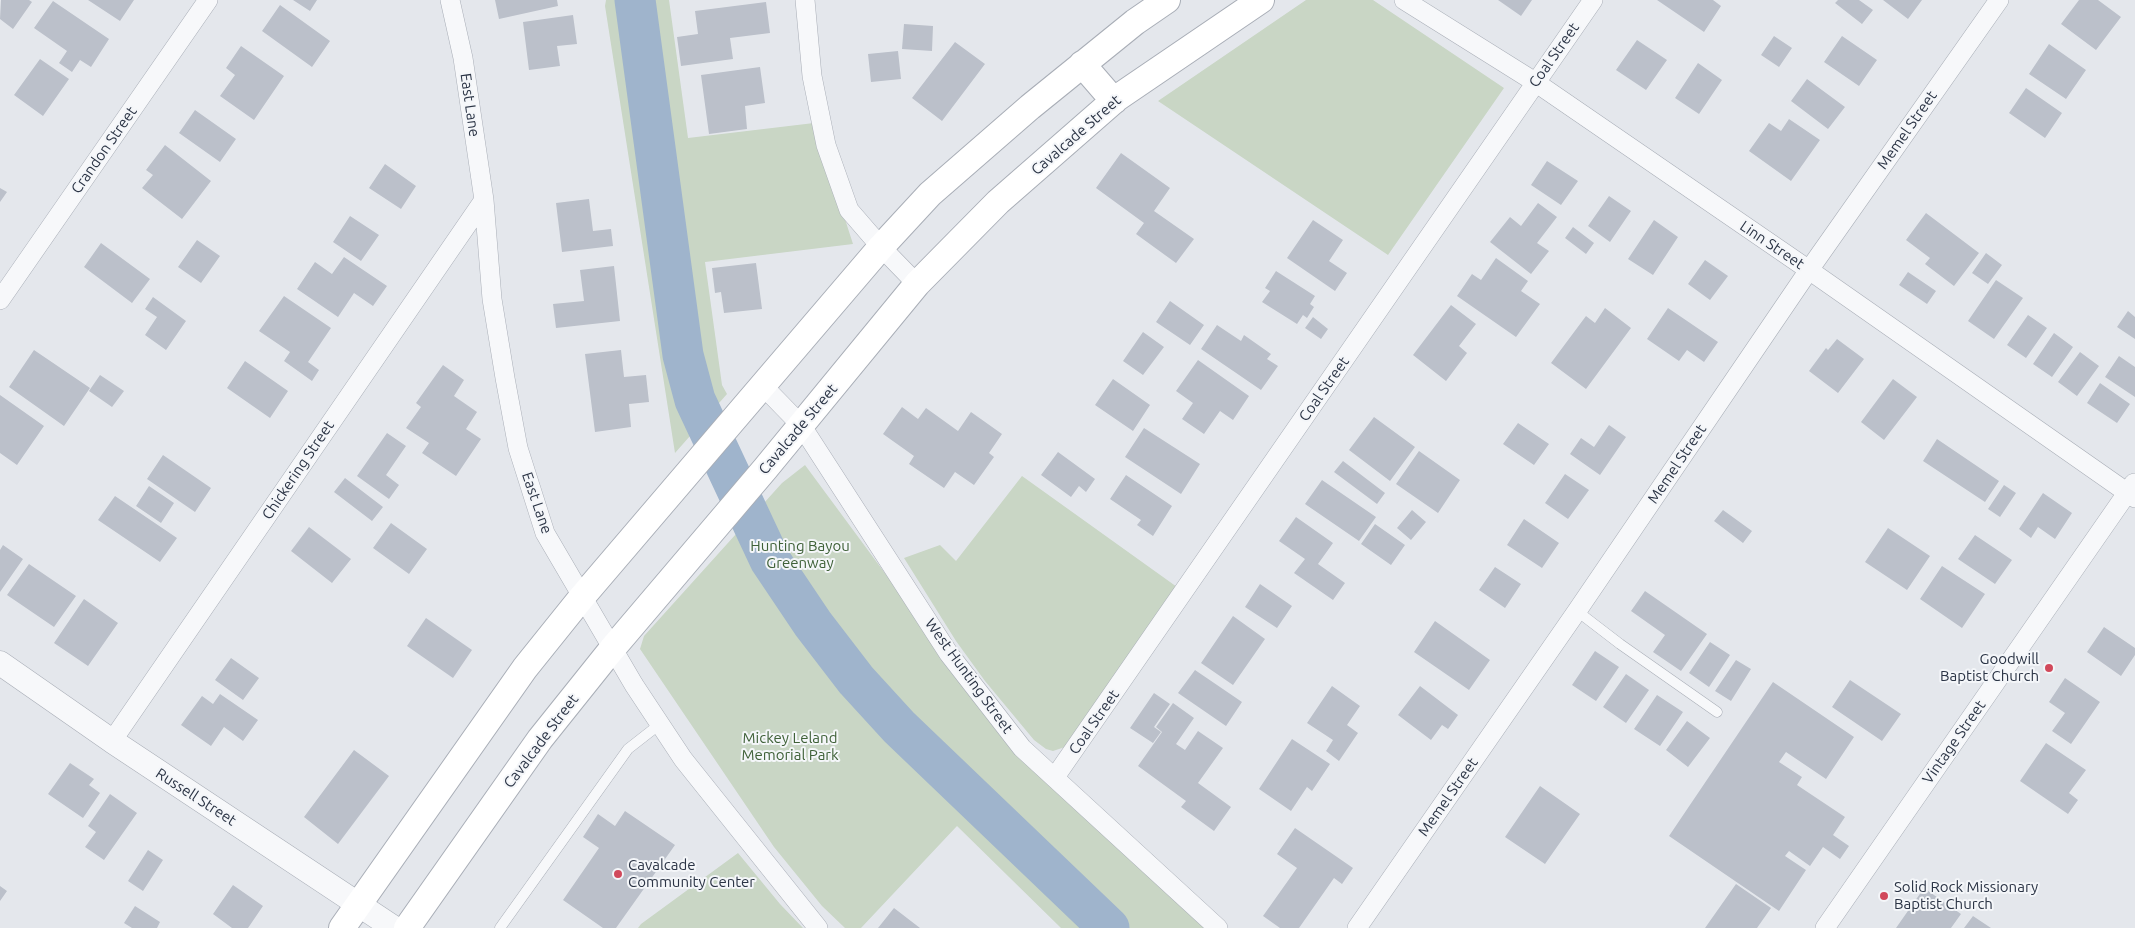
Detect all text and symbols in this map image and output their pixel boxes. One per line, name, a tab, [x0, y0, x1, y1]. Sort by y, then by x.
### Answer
street label: Coal Street	[1525, 19, 1583, 91]
street label: East Lane	[457, 72, 483, 138]
street label: Memel Street	[1873, 87, 1941, 173]
street label: Cavalcade Street	[1028, 91, 1124, 179]
street label: Crandon Street	[67, 103, 141, 197]
street label: Linn Street	[1736, 217, 1808, 273]
street label: Coal Street	[1295, 353, 1353, 425]
street label: Cavalcade Street	[755, 380, 841, 478]
street label: Chickering Street	[258, 417, 338, 523]
street label: Memel Street	[1644, 421, 1710, 507]
street label: East Lane	[518, 470, 556, 536]
park label: Hunting Bayou Greenway	[750, 537, 850, 572]
street label: West Hunting Street	[921, 615, 1017, 737]
place label: Goodwill Baptist Church	[1940, 650, 2039, 685]
marker: Goodwill Baptist Church	[2043, 662, 2055, 674]
street label: Coal Street	[1065, 686, 1123, 758]
street label: Cavalcade Street	[500, 691, 582, 791]
street label: Vintage Street	[1919, 697, 1989, 787]
park label: Mickey Leland Memorial Park	[741, 729, 839, 764]
street label: Memel Street	[1414, 754, 1482, 840]
street label: Russell Street	[152, 764, 240, 830]
place label: Cavalcade Community Center	[628, 856, 755, 891]
marker: Cavalcade Community Center	[612, 868, 624, 880]
place label: Solid Rock Missionary Baptist Church	[1894, 878, 2038, 913]
marker: Solid Rock Missionary Baptist Church	[1878, 890, 1890, 902]

